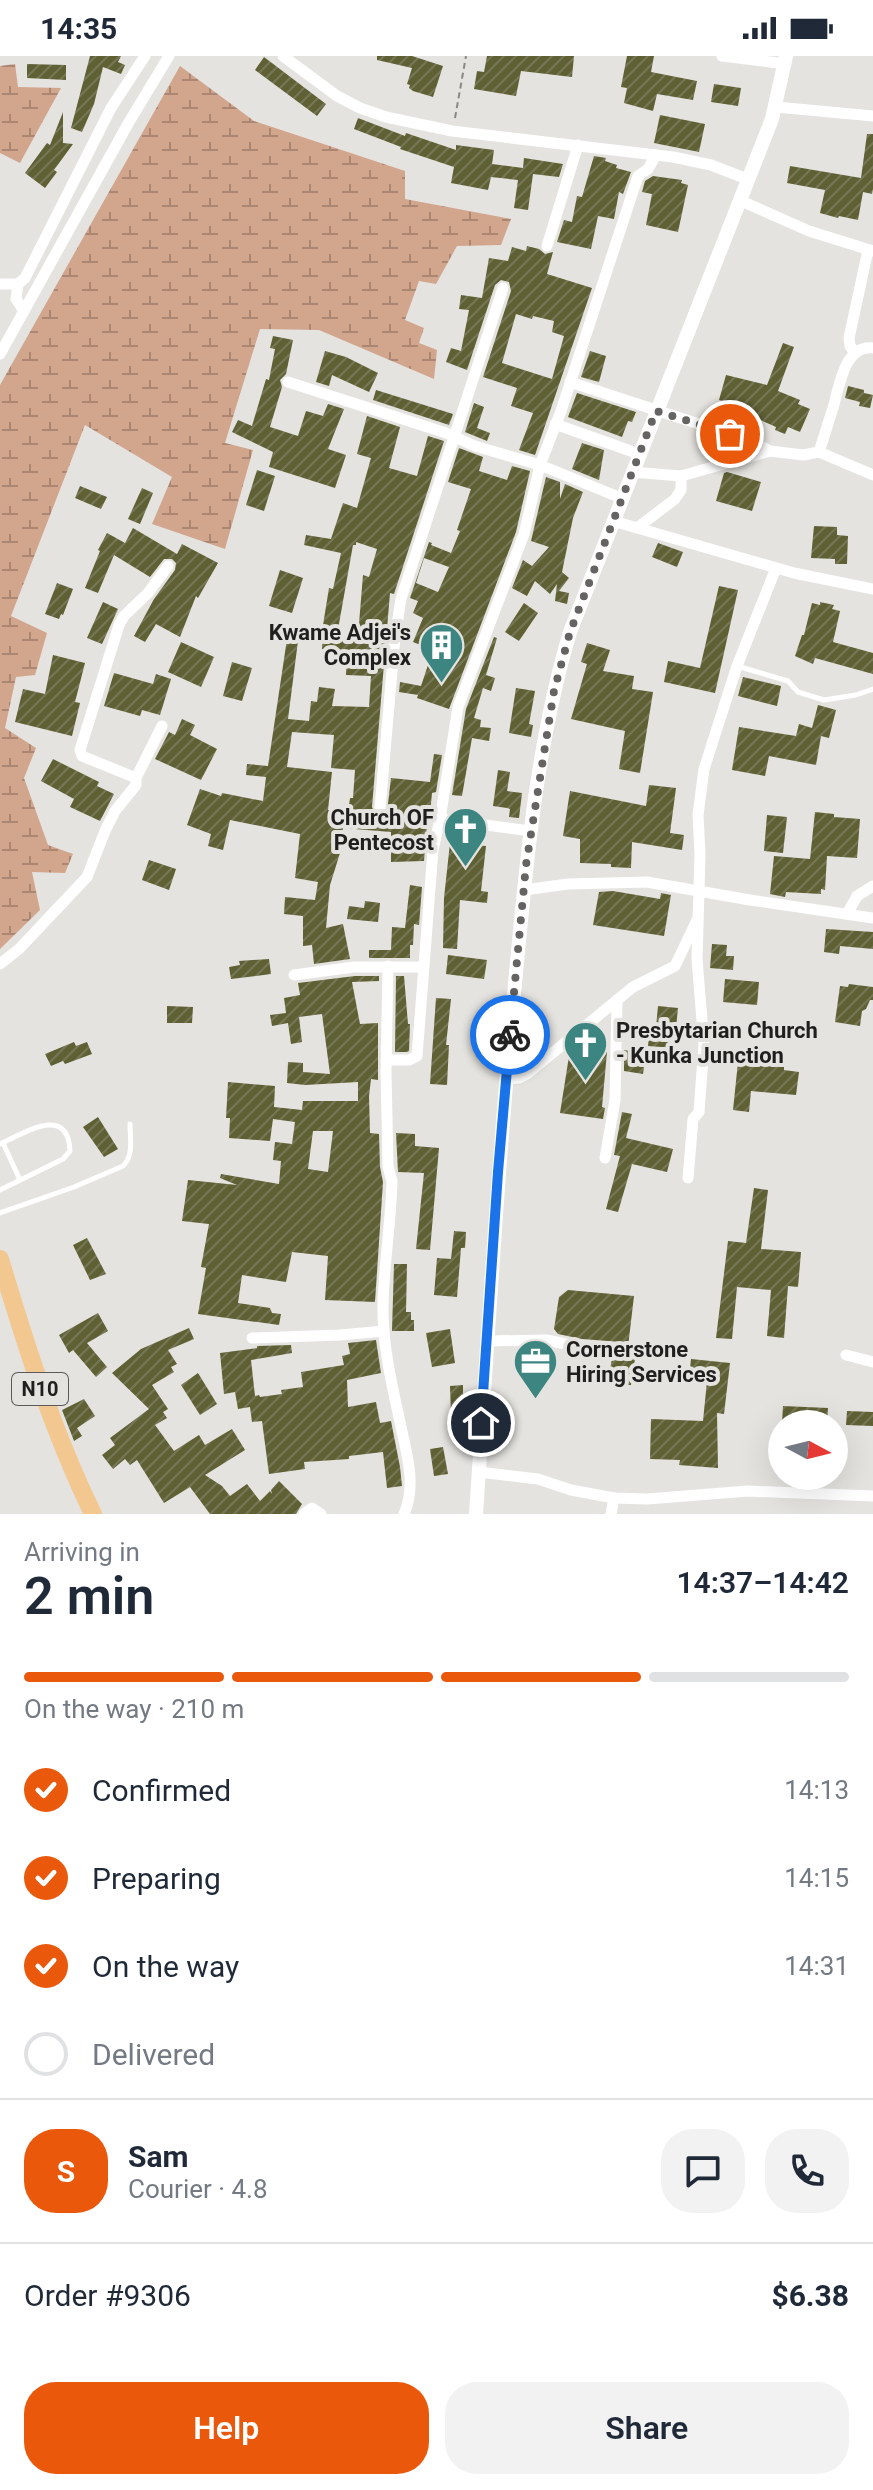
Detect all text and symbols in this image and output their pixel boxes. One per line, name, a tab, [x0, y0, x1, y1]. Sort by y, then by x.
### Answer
text: 14:35	[40, 11, 117, 46]
pin	[696, 400, 764, 468]
icon: bag	[708, 412, 752, 456]
place label: Kwame Adjei's Complex	[269, 620, 412, 670]
building icon: Kwame Adjei's Complex	[418, 621, 466, 684]
place label: Church OF Pentecost	[331, 805, 435, 855]
church icon: Church OF Pentecost	[441, 806, 489, 869]
courier	[470, 995, 550, 1075]
icon: bike	[488, 1013, 532, 1057]
place label: Presbytarian Church - Kunka Junction	[616, 1018, 818, 1068]
church icon: Presbytarian Church - Kunka Junction	[561, 1019, 609, 1082]
place label: Cornerstone Hiring Services	[566, 1337, 717, 1387]
office icon: Cornerstone Hiring Services	[511, 1338, 559, 1401]
road number: N10	[12, 1373, 68, 1405]
pin	[447, 1389, 515, 1457]
icon: home	[459, 1401, 503, 1445]
north arrow	[768, 1410, 848, 1490]
map controls	[768, 1410, 848, 1490]
text: Arriving in	[24, 1537, 140, 1567]
text: 14:37–14:42	[676, 1565, 849, 1600]
text: 2 min	[24, 1566, 154, 1627]
text: On the way · 210 m	[24, 1694, 244, 1724]
icon: check	[24, 1768, 68, 1812]
text: Confirmed	[92, 1773, 231, 1808]
text: 14:13	[784, 1775, 849, 1805]
icon: check	[24, 1856, 68, 1900]
text: Preparing	[92, 1861, 221, 1896]
text: 14:15	[784, 1863, 849, 1893]
icon: check	[24, 1944, 68, 1988]
text: On the way	[92, 1949, 239, 1984]
text: 14:31	[784, 1951, 849, 1981]
text: Delivered	[92, 2037, 215, 2072]
button: chat	[661, 2129, 745, 2213]
button: phone	[765, 2129, 849, 2213]
text: Sam	[128, 2139, 189, 2174]
text: S	[57, 2154, 75, 2189]
text: Courier · 4.8	[128, 2174, 268, 2204]
text: Order #9306	[24, 2278, 191, 2313]
text: $6.38	[771, 2278, 849, 2313]
button: Help	[24, 2382, 429, 2474]
button: Share	[445, 2382, 849, 2474]

